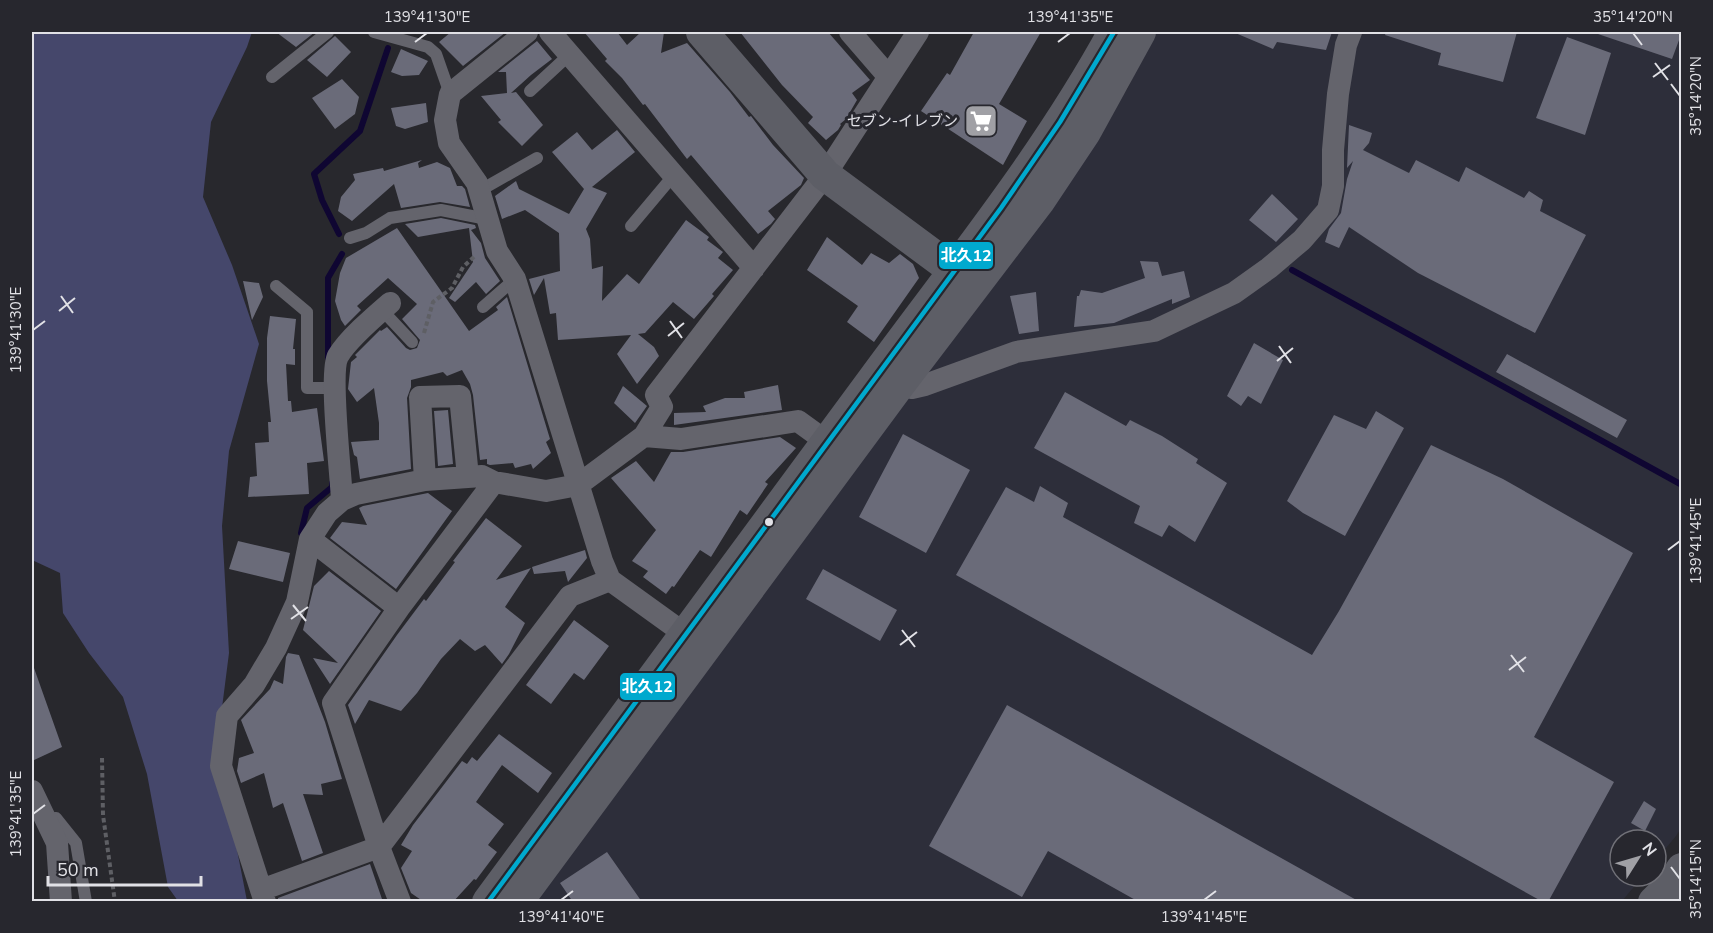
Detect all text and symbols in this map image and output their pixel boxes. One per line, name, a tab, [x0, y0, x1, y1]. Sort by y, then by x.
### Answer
text: 139°41'30"E	[384, 7, 470, 27]
text: 139°41'35"E	[1027, 7, 1113, 27]
text: 35°14'20"N	[1593, 7, 1673, 27]
text: 35°14'20"N	[1686, 56, 1706, 136]
supermarket icon: セブン-イレブン	[963, 103, 999, 139]
place label: セブン-イレブン	[847, 111, 958, 131]
line badge: 北久12	[938, 241, 994, 270]
text: 北久12	[940, 245, 992, 267]
text: 139°41'30"E	[6, 287, 26, 373]
text: 139°41'45"E	[1686, 498, 1706, 584]
unlabelled marker	[763, 516, 775, 528]
line badge: 北久12	[619, 672, 676, 701]
text: 北久12	[621, 676, 673, 698]
text: 139°41'35"E	[6, 771, 26, 857]
north arrow	[1608, 828, 1668, 888]
text: N	[1637, 838, 1662, 861]
text: 35°14'15"N	[1686, 839, 1706, 919]
scale bar	[48, 849, 201, 887]
text: 50 m	[57, 858, 99, 882]
text: 139°41'40"E	[518, 907, 604, 927]
text: 139°41'45"E	[1161, 907, 1247, 927]

